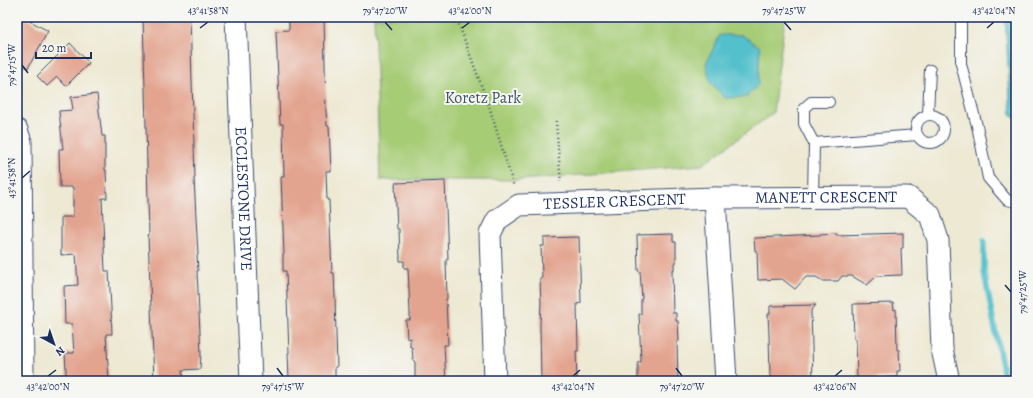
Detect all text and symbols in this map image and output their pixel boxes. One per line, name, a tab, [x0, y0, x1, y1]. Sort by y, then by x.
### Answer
text: 43°41'58"N	[188, 4, 228, 17]
text: 79°47'20"W	[363, 4, 408, 17]
text: 43°42'00"N	[448, 4, 492, 17]
text: 79°47'25"W	[762, 4, 806, 17]
text: 43°42'04"N	[973, 4, 1015, 17]
scale bar	[36, 34, 91, 60]
text: 20 m	[42, 40, 66, 56]
text: 79°47'15"W	[5, 43, 18, 86]
park label: Koretz Park	[445, 87, 521, 109]
street label: ECCLESTONE DRIVE	[230, 126, 257, 272]
text: 43°41'58"N	[5, 158, 18, 198]
street label: MANETT CRESCENT	[755, 186, 897, 209]
street label: TESSLER CRESCENT	[543, 188, 686, 215]
text: 79°47'25"W	[1016, 270, 1029, 314]
north arrow	[34, 324, 74, 364]
text: N	[52, 343, 68, 360]
text: 43°42'00"N	[26, 380, 70, 393]
text: 79°47'15"W	[262, 380, 305, 393]
text: 43°42'04"N	[552, 380, 594, 393]
text: 79°47'20"W	[660, 380, 705, 393]
text: 43°42'06"N	[814, 380, 856, 393]

